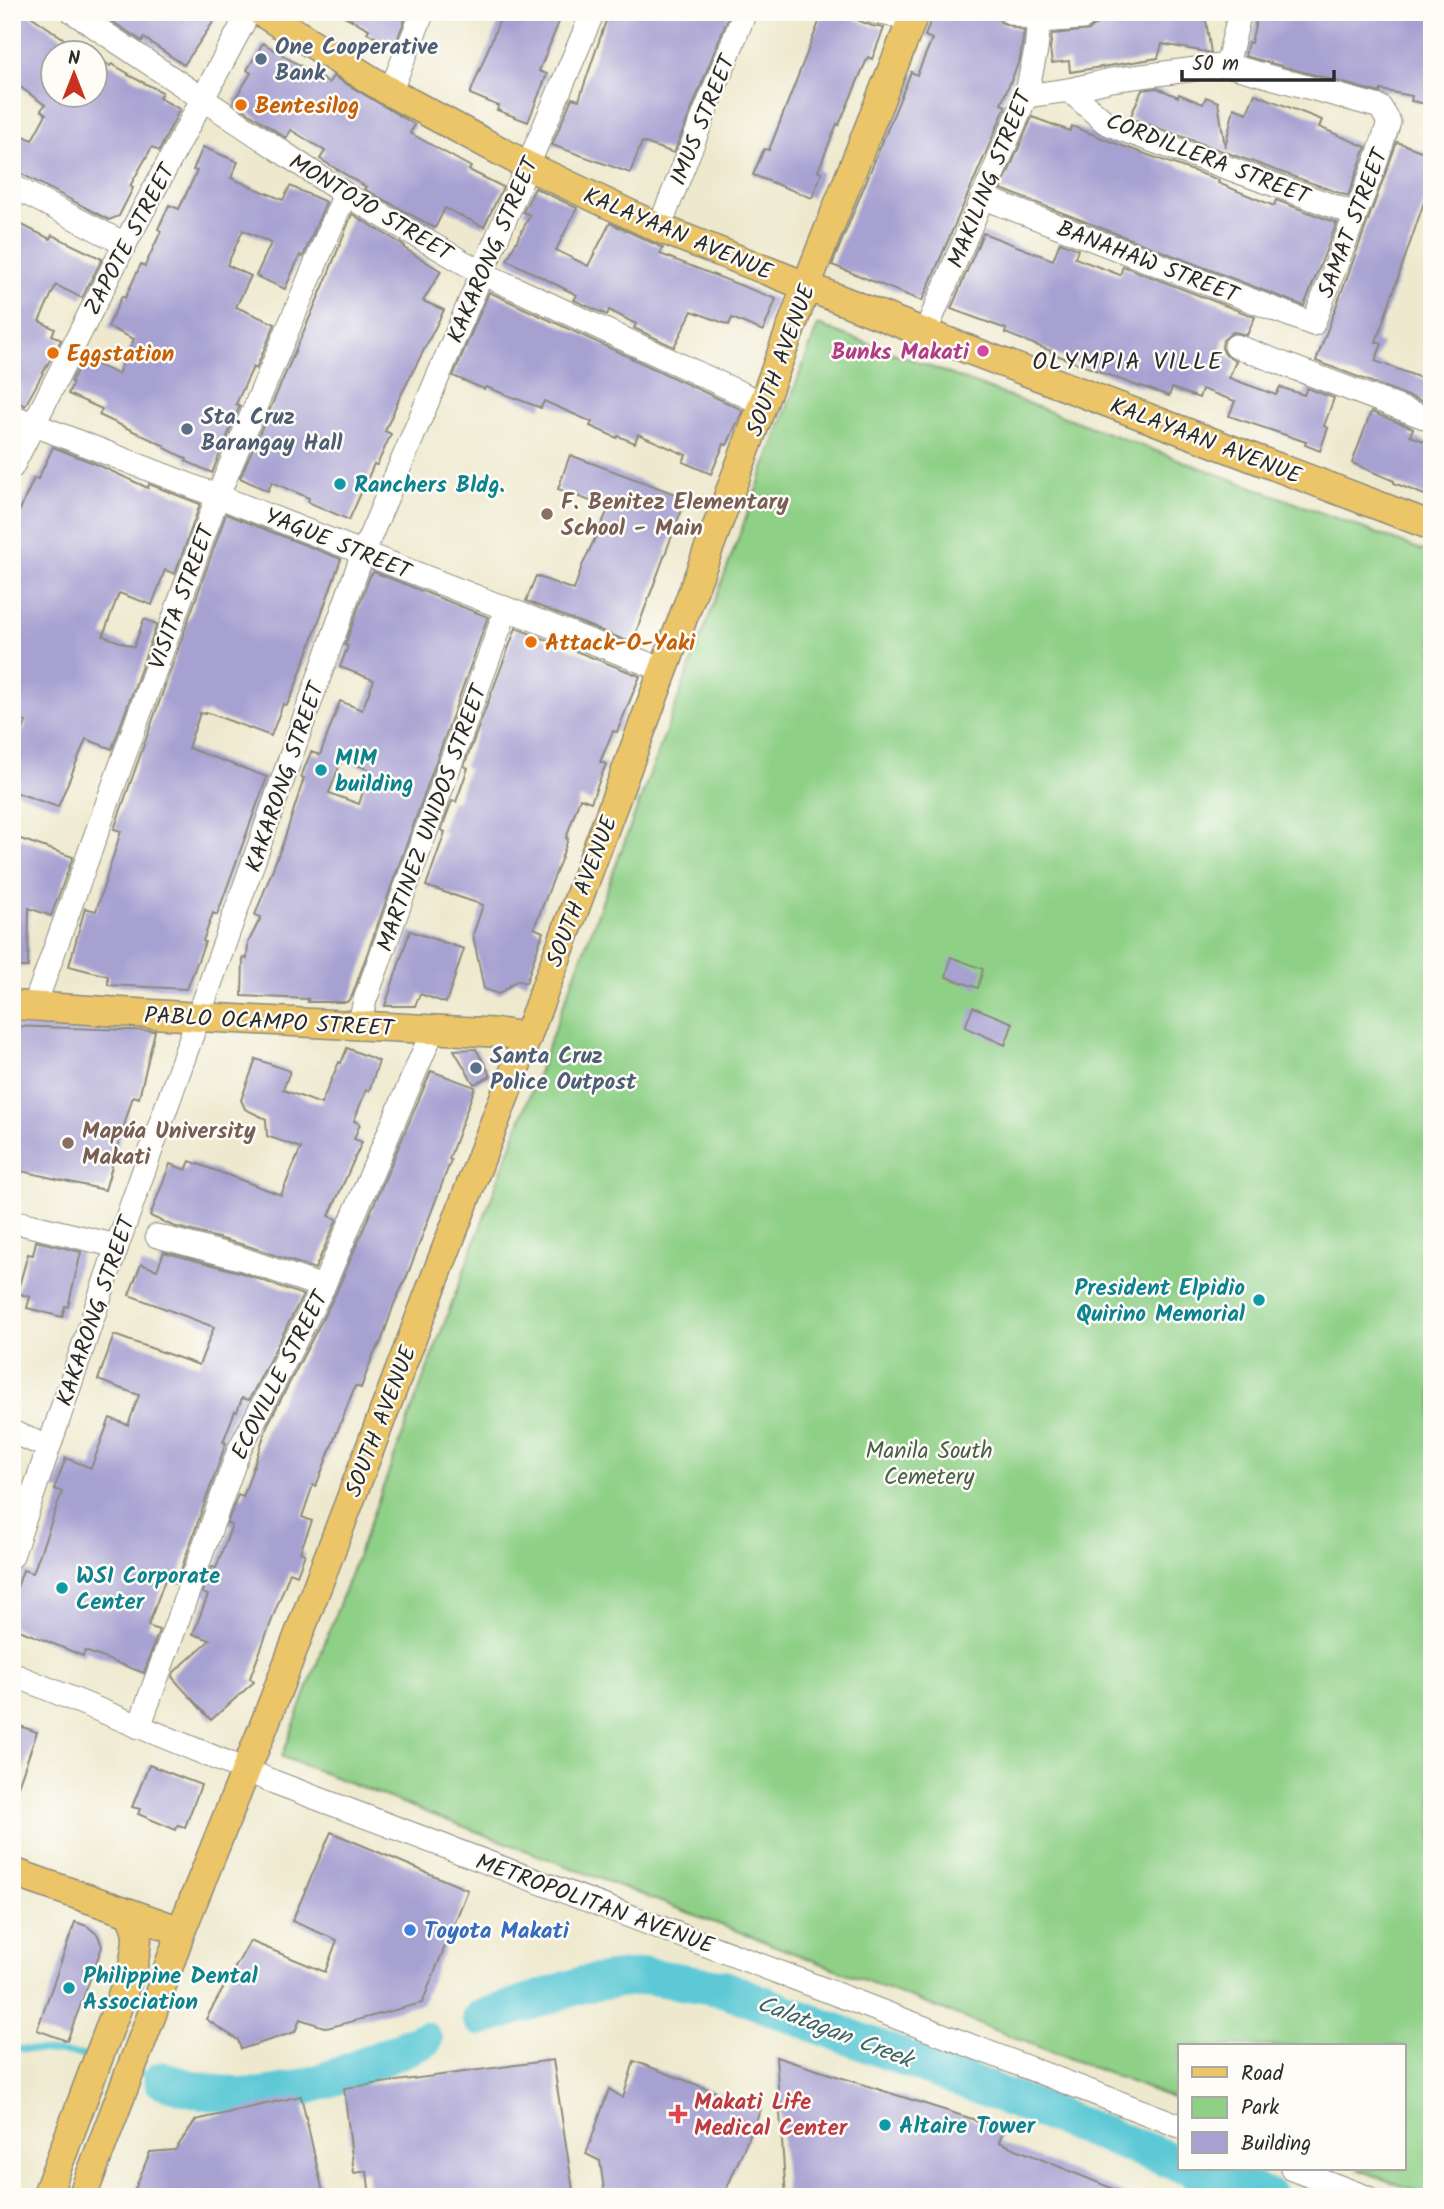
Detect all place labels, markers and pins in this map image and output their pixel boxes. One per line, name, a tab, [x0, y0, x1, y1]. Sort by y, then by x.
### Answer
place label: One Cooperative Bank	[275, 30, 438, 92]
marker: One Cooperative Bank	[253, 51, 269, 67]
place label: Bentesilog	[255, 89, 359, 125]
marker: Bentesilog	[233, 97, 249, 113]
place label: Bunks Makati	[831, 335, 970, 371]
place label: Eggstation	[67, 337, 174, 373]
marker: Bunks Makati	[975, 343, 991, 359]
marker: Eggstation	[45, 345, 61, 361]
place label: Sta. Cruz Barangay Hall	[201, 400, 343, 462]
marker: Sta. Cruz Barangay Hall	[179, 421, 195, 437]
place label: Ranchers Bldg.	[354, 468, 505, 504]
marker: Ranchers Bldg.	[332, 476, 348, 492]
place label: F. Benitez Elementary School - Main	[561, 485, 789, 547]
marker: F. Benitez Elementary School - Main	[539, 506, 555, 522]
place label: Attack-O-Yaki	[545, 626, 696, 662]
marker: Attack-O-Yaki	[523, 634, 539, 650]
place label: MIM building	[335, 741, 414, 803]
marker: MIM building	[313, 762, 329, 778]
place label: Santa Cruz Police Outpost	[490, 1039, 637, 1101]
marker: Santa Cruz Police Outpost	[468, 1060, 484, 1076]
place label: Mapúa University Makati	[82, 1114, 256, 1176]
marker: Mapúa University Makati	[60, 1135, 76, 1151]
place label: President Elpidio Quirino Memorial	[1075, 1271, 1246, 1333]
marker: President Elpidio Quirino Memorial	[1251, 1292, 1267, 1308]
place label: WSI Corporate Center	[76, 1559, 220, 1621]
marker: WSI Corporate Center	[54, 1580, 70, 1596]
place label: Toyota Makati	[424, 1914, 570, 1950]
marker: Toyota Makati	[402, 1922, 418, 1938]
place label: Philippine Dental Association	[83, 1959, 259, 2021]
marker: Philippine Dental Association	[61, 1980, 77, 1996]
place label: Makati Life Medical Center	[694, 2085, 849, 2147]
marker: Makati Life Medical Center	[668, 2104, 688, 2124]
place label: Altaire Tower	[899, 2109, 1037, 2145]
marker: Altaire Tower	[877, 2117, 893, 2133]

